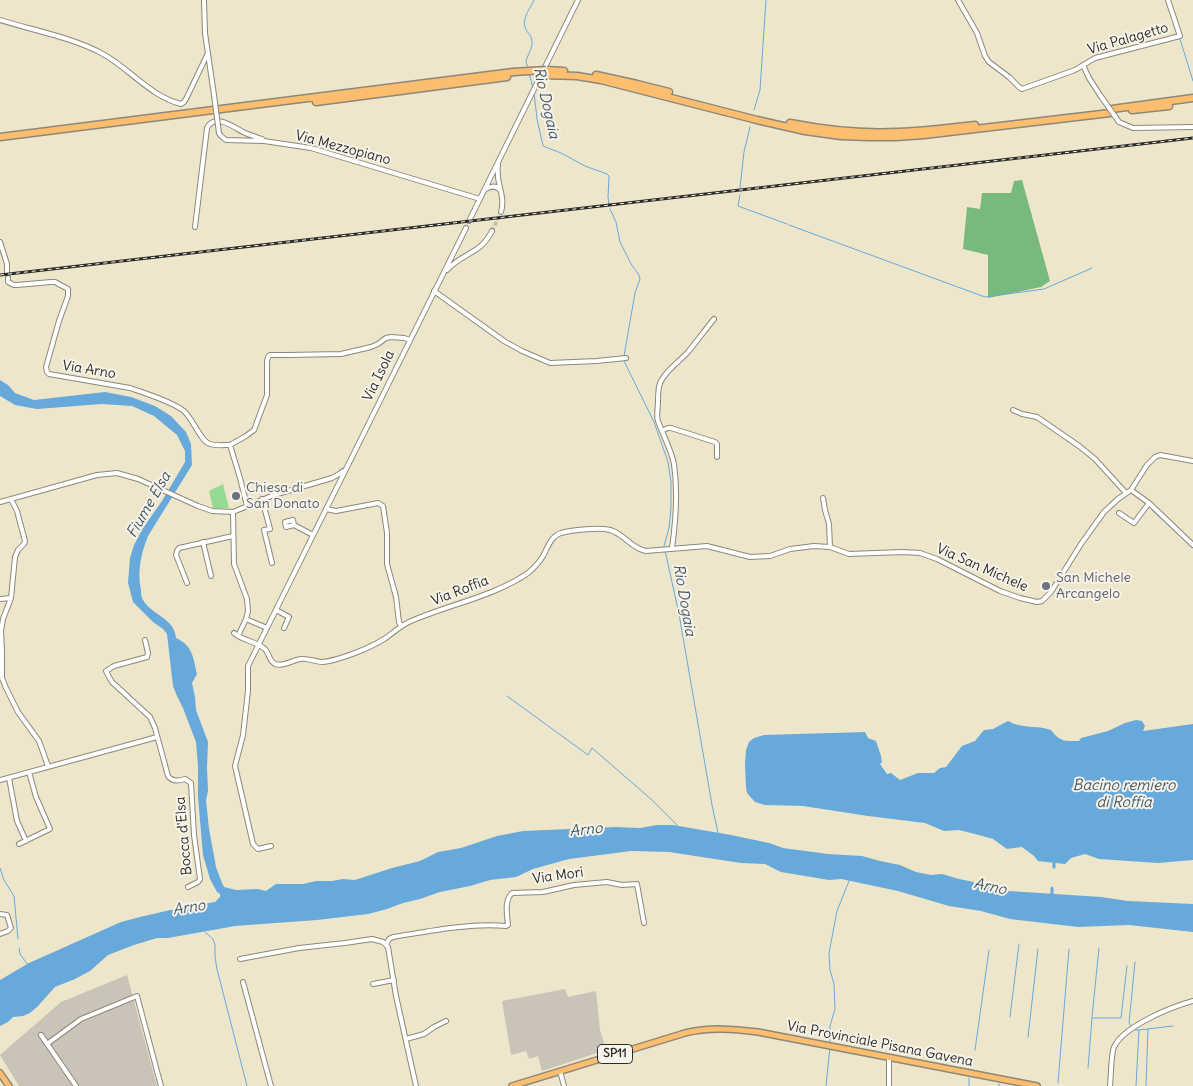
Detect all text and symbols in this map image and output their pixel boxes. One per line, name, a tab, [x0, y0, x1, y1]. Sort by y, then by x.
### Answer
street label: Via Palagetto	[1086, 19, 1170, 59]
water label: Rio Dogaia	[529, 65, 563, 141]
street label: Via Mezzopiano	[293, 127, 393, 169]
street label: Via Isola	[359, 348, 399, 404]
street label: Via Arno	[61, 357, 117, 383]
water label: Fiume Elsa	[123, 469, 175, 541]
place label: Chiesa di San Donato	[246, 480, 320, 512]
marker: Chiesa di San Donato	[230, 490, 242, 502]
street label: Via San Michele	[934, 540, 1030, 596]
water label: Rio Dogaia	[669, 563, 699, 637]
place label: San Michele Arcangelo	[1056, 570, 1131, 602]
street label: Via Roffia	[429, 572, 491, 610]
marker: San Michele Arcangelo	[1040, 580, 1052, 592]
water label: Bacino remiero di Roffia	[1073, 777, 1175, 812]
street label: Bocca d'Elsa	[172, 796, 196, 876]
water label: Arno	[569, 819, 603, 841]
street label: Via Mori	[531, 864, 585, 888]
water label: Arno	[972, 875, 1008, 899]
water label: Arno	[171, 897, 207, 919]
street label: Via Provinciale Pisana Gavena	[786, 1018, 974, 1070]
road number: SP11	[598, 1044, 632, 1064]

